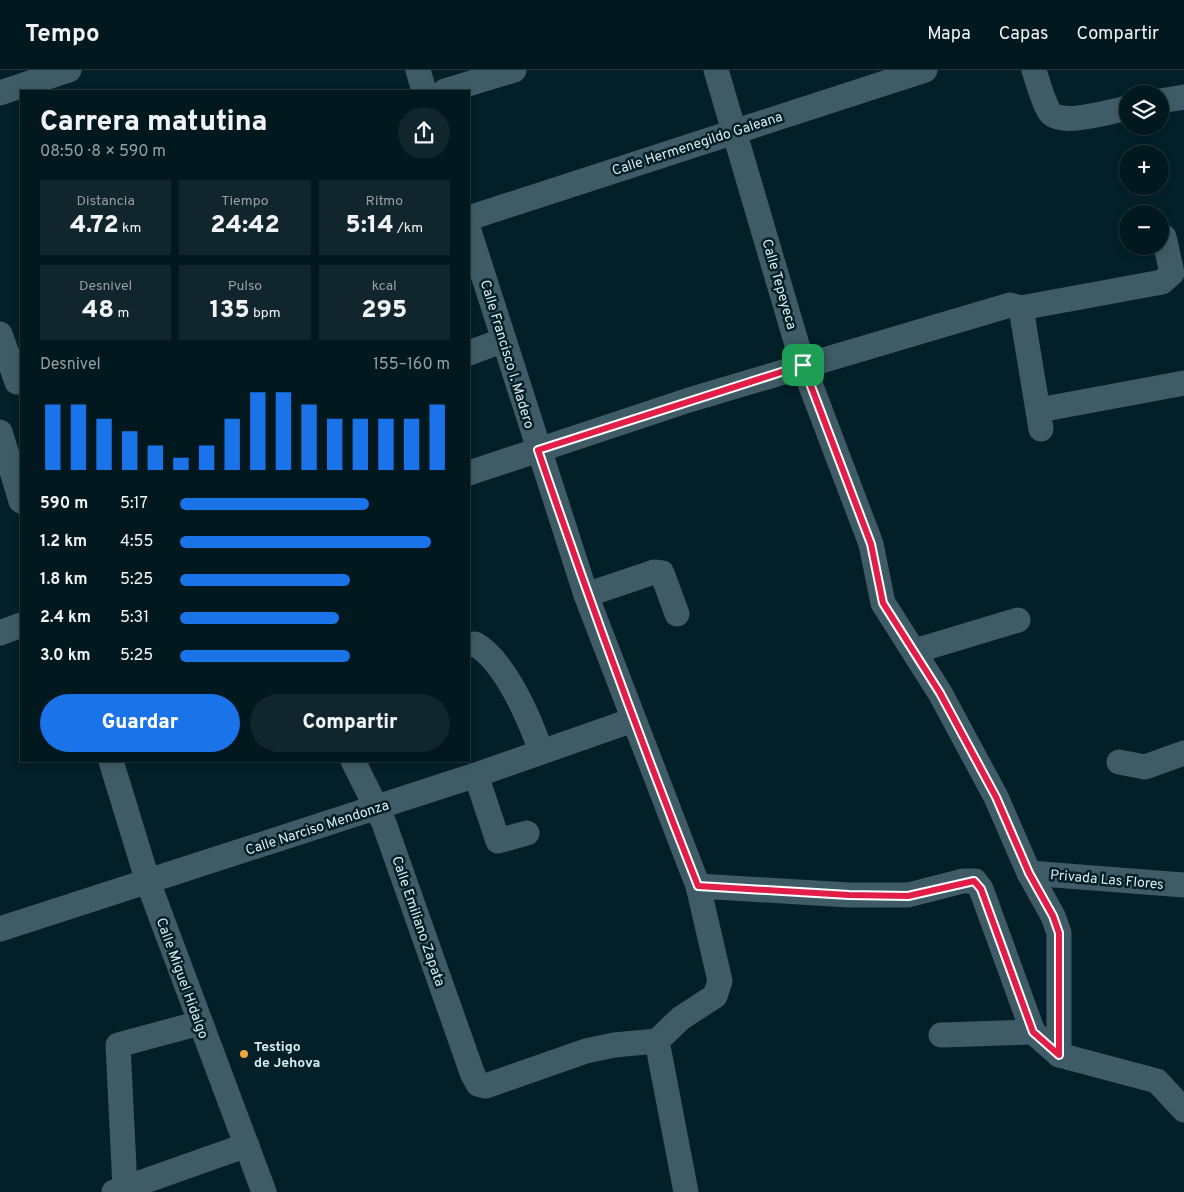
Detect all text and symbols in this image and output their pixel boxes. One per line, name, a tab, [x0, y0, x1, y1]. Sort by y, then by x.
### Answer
text: Tempo	[25, 20, 100, 50]
text: Mapa	[927, 23, 971, 46]
text: Capas	[999, 23, 1048, 46]
text: Compartir	[1076, 23, 1159, 46]
map controls	[1119, 85, 1169, 255]
button: layers	[1119, 85, 1169, 135]
text: Carrera matutina	[40, 105, 267, 141]
button: share	[398, 107, 450, 159]
street label: Calle Hermenegildo Galeana	[610, 109, 785, 180]
text: 08:50 · 8 × 590 m	[40, 142, 166, 162]
button: +	[1119, 145, 1169, 195]
text: Distancia	[77, 193, 135, 210]
text: Tiempo	[221, 193, 269, 210]
text: Ritmo	[366, 193, 403, 210]
button: −	[1119, 205, 1169, 255]
text: 4.72	[70, 210, 119, 242]
text: 24:42	[210, 210, 280, 242]
text: 5:14	[346, 210, 394, 242]
text: km	[119, 220, 141, 237]
text: /km	[394, 220, 423, 237]
street label: Calle Tepeyeca	[758, 237, 800, 332]
text: Desnivel	[79, 278, 132, 295]
text: Pulso	[228, 278, 262, 295]
text: kcal	[372, 278, 397, 295]
street label: Calle Francisco I. Madero	[476, 278, 537, 431]
text: 48	[82, 295, 114, 327]
text: 135	[209, 295, 250, 327]
text: 295	[361, 295, 407, 327]
text: m	[114, 305, 129, 322]
text: bpm	[250, 305, 281, 322]
pin	[782, 344, 824, 386]
icon: arrive	[789, 351, 817, 379]
text: Desnivel	[40, 355, 101, 375]
text: 155–160 m	[373, 355, 450, 375]
text: 590 m	[40, 494, 88, 514]
text: 5:17	[120, 494, 148, 514]
text: 1.2 km	[40, 532, 87, 552]
text: 4:55	[120, 532, 153, 552]
text: 1.8 km	[40, 570, 87, 590]
text: 5:25	[120, 570, 153, 590]
text: 2.4 km	[40, 608, 91, 628]
text: 5:31	[120, 608, 149, 628]
text: 3.0 km	[40, 646, 91, 666]
text: 5:25	[120, 646, 153, 666]
button: Guardar	[40, 694, 240, 752]
button: Compartir	[250, 694, 450, 752]
street label: Calle Narciso Mendonza	[244, 797, 391, 860]
street label: Calle Emiliano Zapata	[387, 854, 448, 989]
street label: Privada Las Flores	[1049, 867, 1164, 894]
street label: Calle Miguel Hidalgo	[152, 916, 211, 1041]
place label: Testigo de Jehova	[254, 1039, 320, 1072]
marker: Testigo de Jehova	[238, 1048, 250, 1060]

